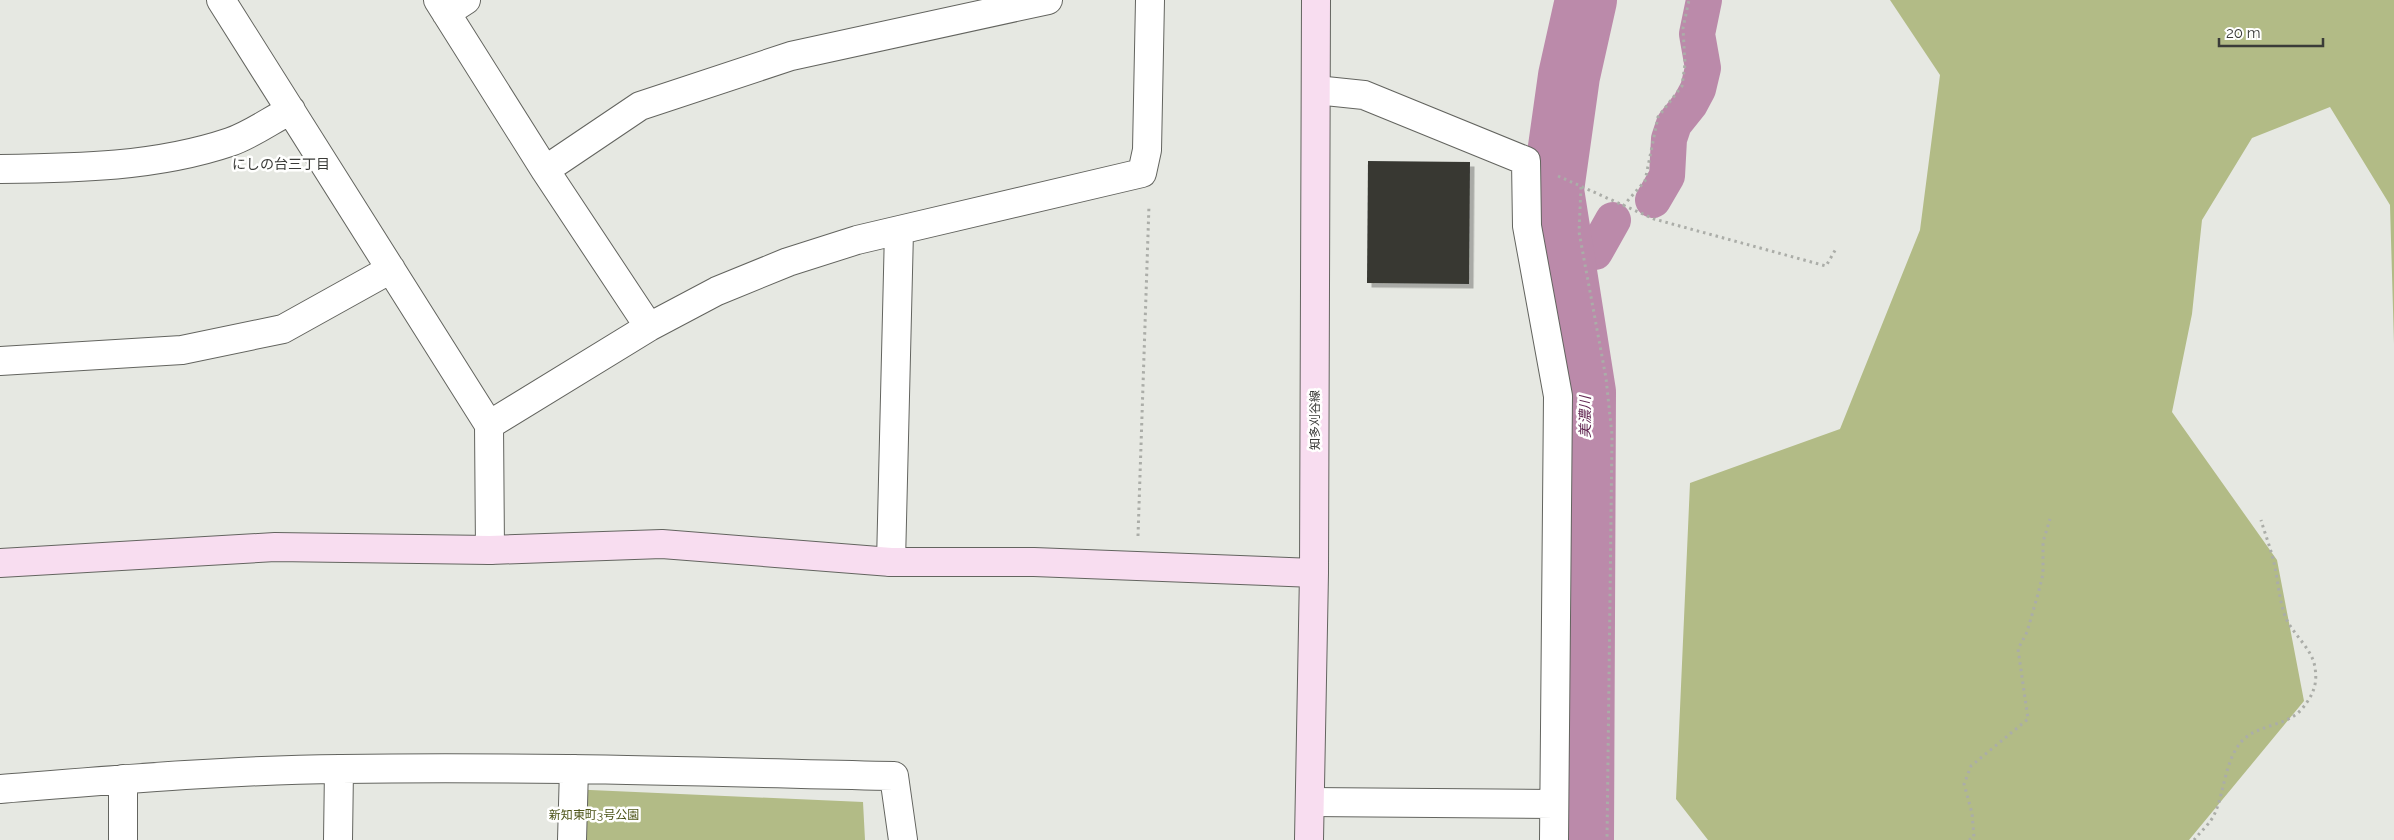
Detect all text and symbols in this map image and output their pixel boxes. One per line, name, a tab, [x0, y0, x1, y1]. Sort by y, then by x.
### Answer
scale bar	[2219, 15, 2323, 47]
text: 20 m	[2226, 24, 2261, 42]
district label: にしの台三丁目	[232, 156, 330, 172]
street label: 知多刈谷線	[1308, 390, 1322, 450]
water label: 美濃川	[1577, 394, 1593, 438]
park label: 新知東町3号公園	[549, 808, 639, 822]

